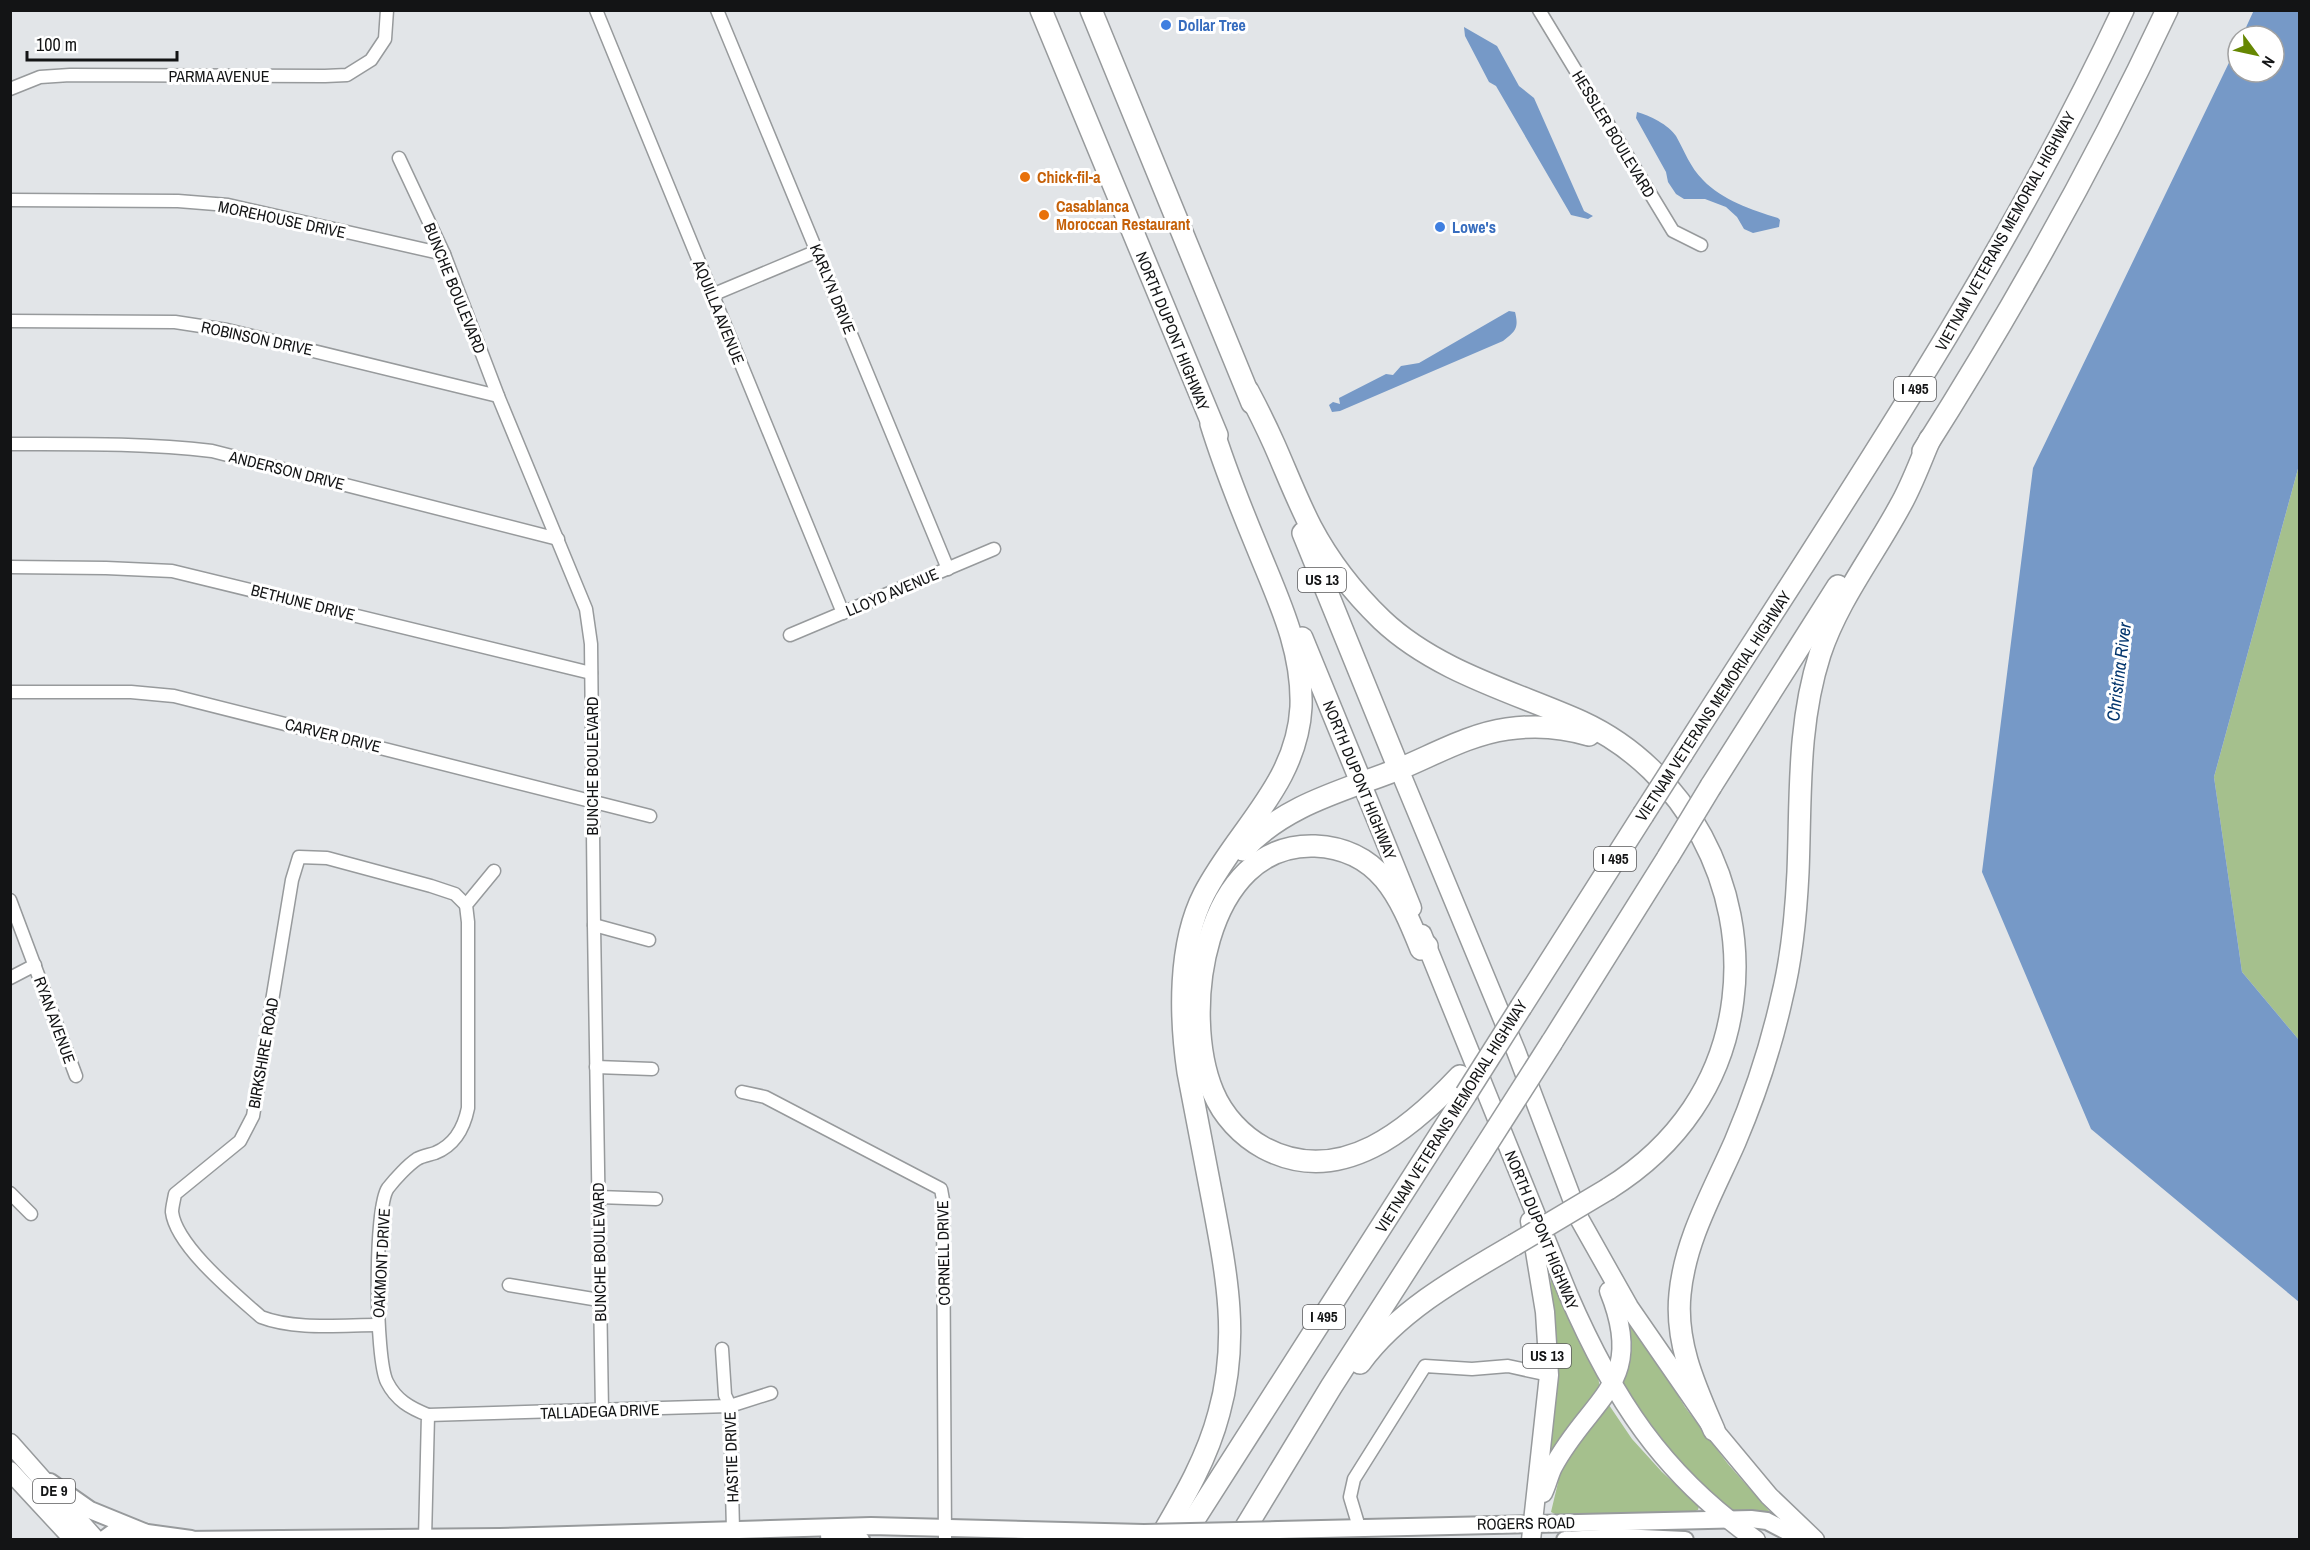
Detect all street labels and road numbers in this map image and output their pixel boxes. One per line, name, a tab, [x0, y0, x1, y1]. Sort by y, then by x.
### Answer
street label: PARMA AVENUE	[169, 65, 269, 87]
street label: HESSLER BOULEVARD	[1567, 66, 1661, 202]
street label: VIETNAM VETERANS MEMORIAL HIGHWAY	[1930, 107, 2080, 355]
street label: MOREHOUSE DRIVE	[216, 195, 348, 243]
street label: BUNCHE BOULEVARD	[419, 219, 491, 357]
street label: KARLYN DRIVE	[805, 241, 861, 337]
street label: NORTH DUPONT HIGHWAY	[1131, 248, 1215, 414]
street label: AQUILLA AVENUE	[688, 256, 750, 367]
street label: ROBINSON DRIVE	[199, 315, 315, 361]
road number: I 495	[1894, 377, 1936, 401]
street label: ANDERSON DRIVE	[226, 445, 347, 495]
street label: LLOYD AVENUE	[842, 563, 942, 621]
road number: US 13	[1298, 568, 1346, 592]
street label: BETHUNE DRIVE	[249, 578, 357, 626]
street label: VIETNAM VETERANS MEMORIAL HIGHWAY	[1630, 586, 1796, 826]
street label: BUNCHE BOULEVARD	[581, 696, 603, 836]
street label: NORTH DUPONT HIGHWAY	[1318, 697, 1402, 863]
street label: CARVER DRIVE	[283, 712, 383, 758]
road number: I 495	[1594, 847, 1636, 871]
street label: RYAN AVENUE	[29, 973, 81, 1067]
street label: VIETNAM VETERANS MEMORIAL HIGHWAY	[1370, 995, 1532, 1237]
street label: BIRKSHIRE ROAD	[242, 996, 284, 1110]
street label: NORTH DUPONT HIGHWAY	[1500, 1147, 1584, 1313]
street label: BUNCHE BOULEVARD	[587, 1182, 611, 1322]
street label: CORNELL DRIVE	[931, 1200, 955, 1306]
street label: OAKMONT DRIVE	[367, 1208, 395, 1318]
road number: I 495	[1303, 1305, 1345, 1329]
road number: US 13	[1523, 1344, 1571, 1368]
street label: TALLADEGA DRIVE	[540, 1398, 660, 1424]
street label: HASTIE DRIVE	[718, 1411, 744, 1503]
road number: DE 9	[33, 1479, 75, 1503]
street label: ROGERS ROAD	[1477, 1511, 1575, 1535]

